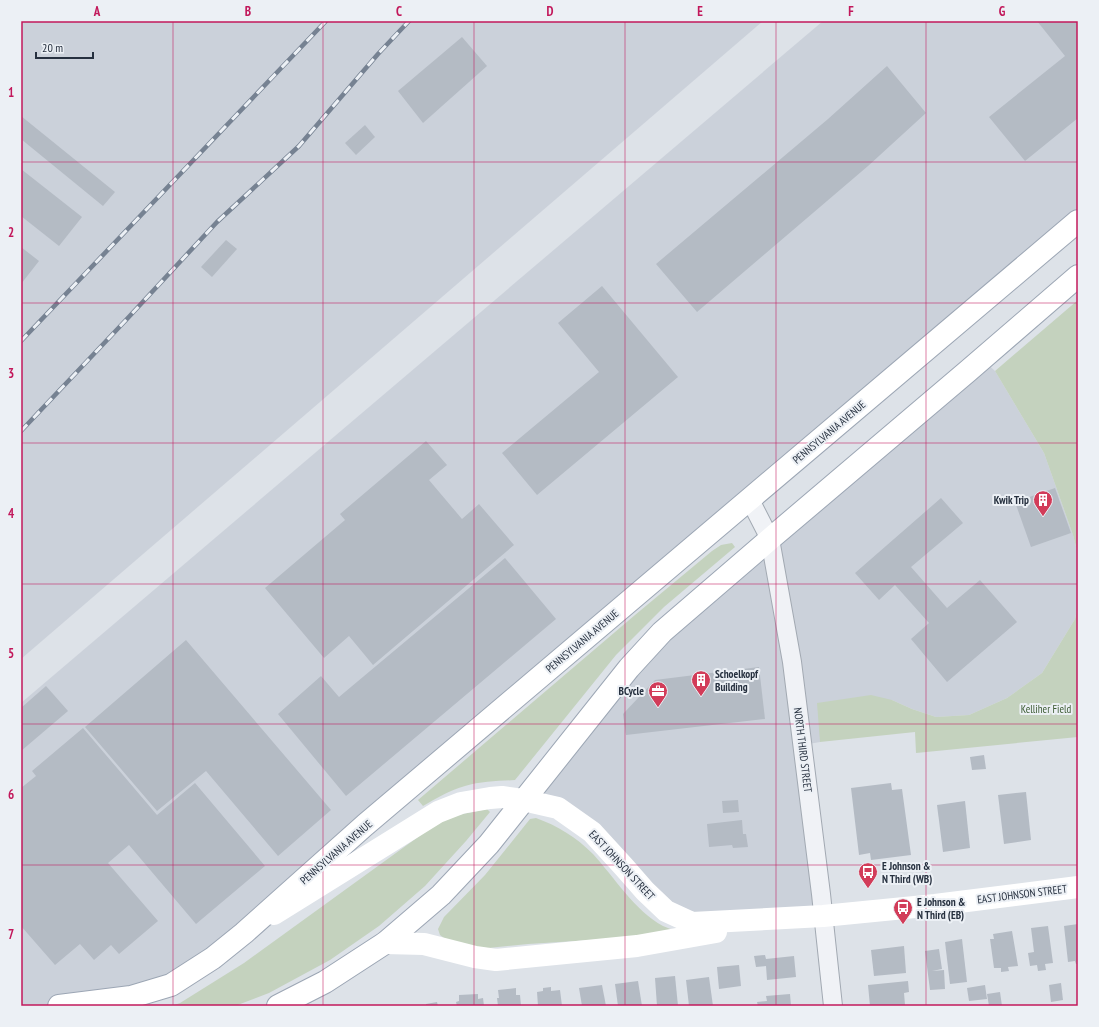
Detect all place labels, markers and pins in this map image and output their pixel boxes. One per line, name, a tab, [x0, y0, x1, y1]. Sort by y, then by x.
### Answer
building icon: Kwik Trip	[1032, 489, 1054, 517]
place label: Kwik Trip	[994, 493, 1029, 507]
place label: Schoelkopf Building	[715, 667, 759, 694]
building icon: Schoelkopf Building	[690, 669, 712, 697]
office icon: BCycle	[647, 680, 669, 708]
place label: BCycle	[619, 684, 644, 698]
place label: E Johnson & N Third (WB)	[882, 859, 932, 886]
bus stop icon: E Johnson & N Third (WB)	[857, 861, 879, 889]
place label: E Johnson & N Third (EB)	[917, 895, 965, 922]
bus stop icon: E Johnson & N Third (EB)	[892, 897, 914, 925]

